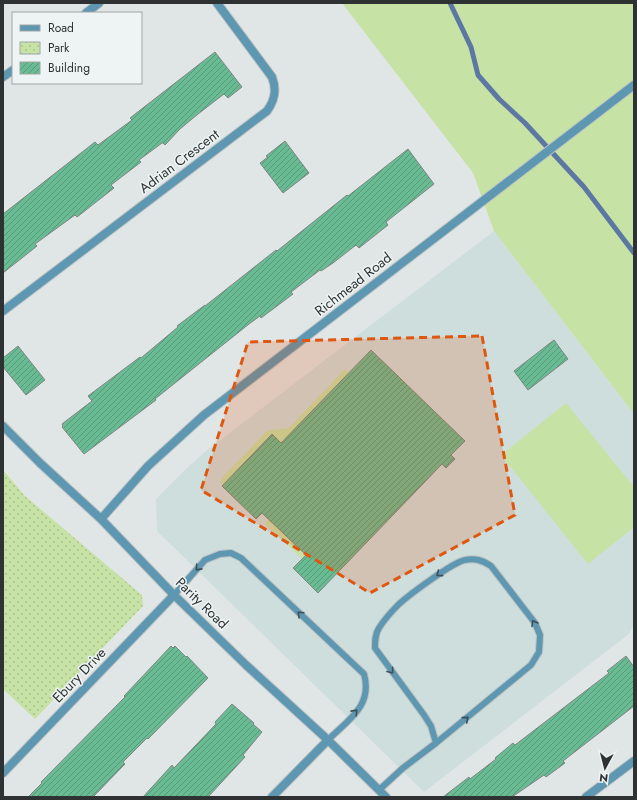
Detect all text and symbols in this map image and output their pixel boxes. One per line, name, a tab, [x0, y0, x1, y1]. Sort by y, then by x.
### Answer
legend	[12, 12, 142, 84]
text: Road	[48, 19, 74, 37]
text: Park	[48, 39, 70, 57]
text: Building	[48, 59, 90, 77]
street label: Adrian Crescent	[135, 124, 224, 198]
street label: Richmead Road	[310, 248, 396, 320]
one-way arrow	[195, 563, 203, 571]
one-way arrow	[437, 570, 444, 577]
street label: Parity Road	[171, 573, 233, 633]
one-way arrow	[297, 611, 305, 618]
one-way arrow	[532, 620, 539, 627]
street label: Ebury Drive	[48, 643, 110, 707]
one-way arrow	[387, 666, 394, 673]
one-way arrow	[351, 710, 358, 717]
one-way arrow	[461, 716, 468, 723]
north arrow	[585, 748, 625, 788]
text: N	[598, 769, 609, 786]

